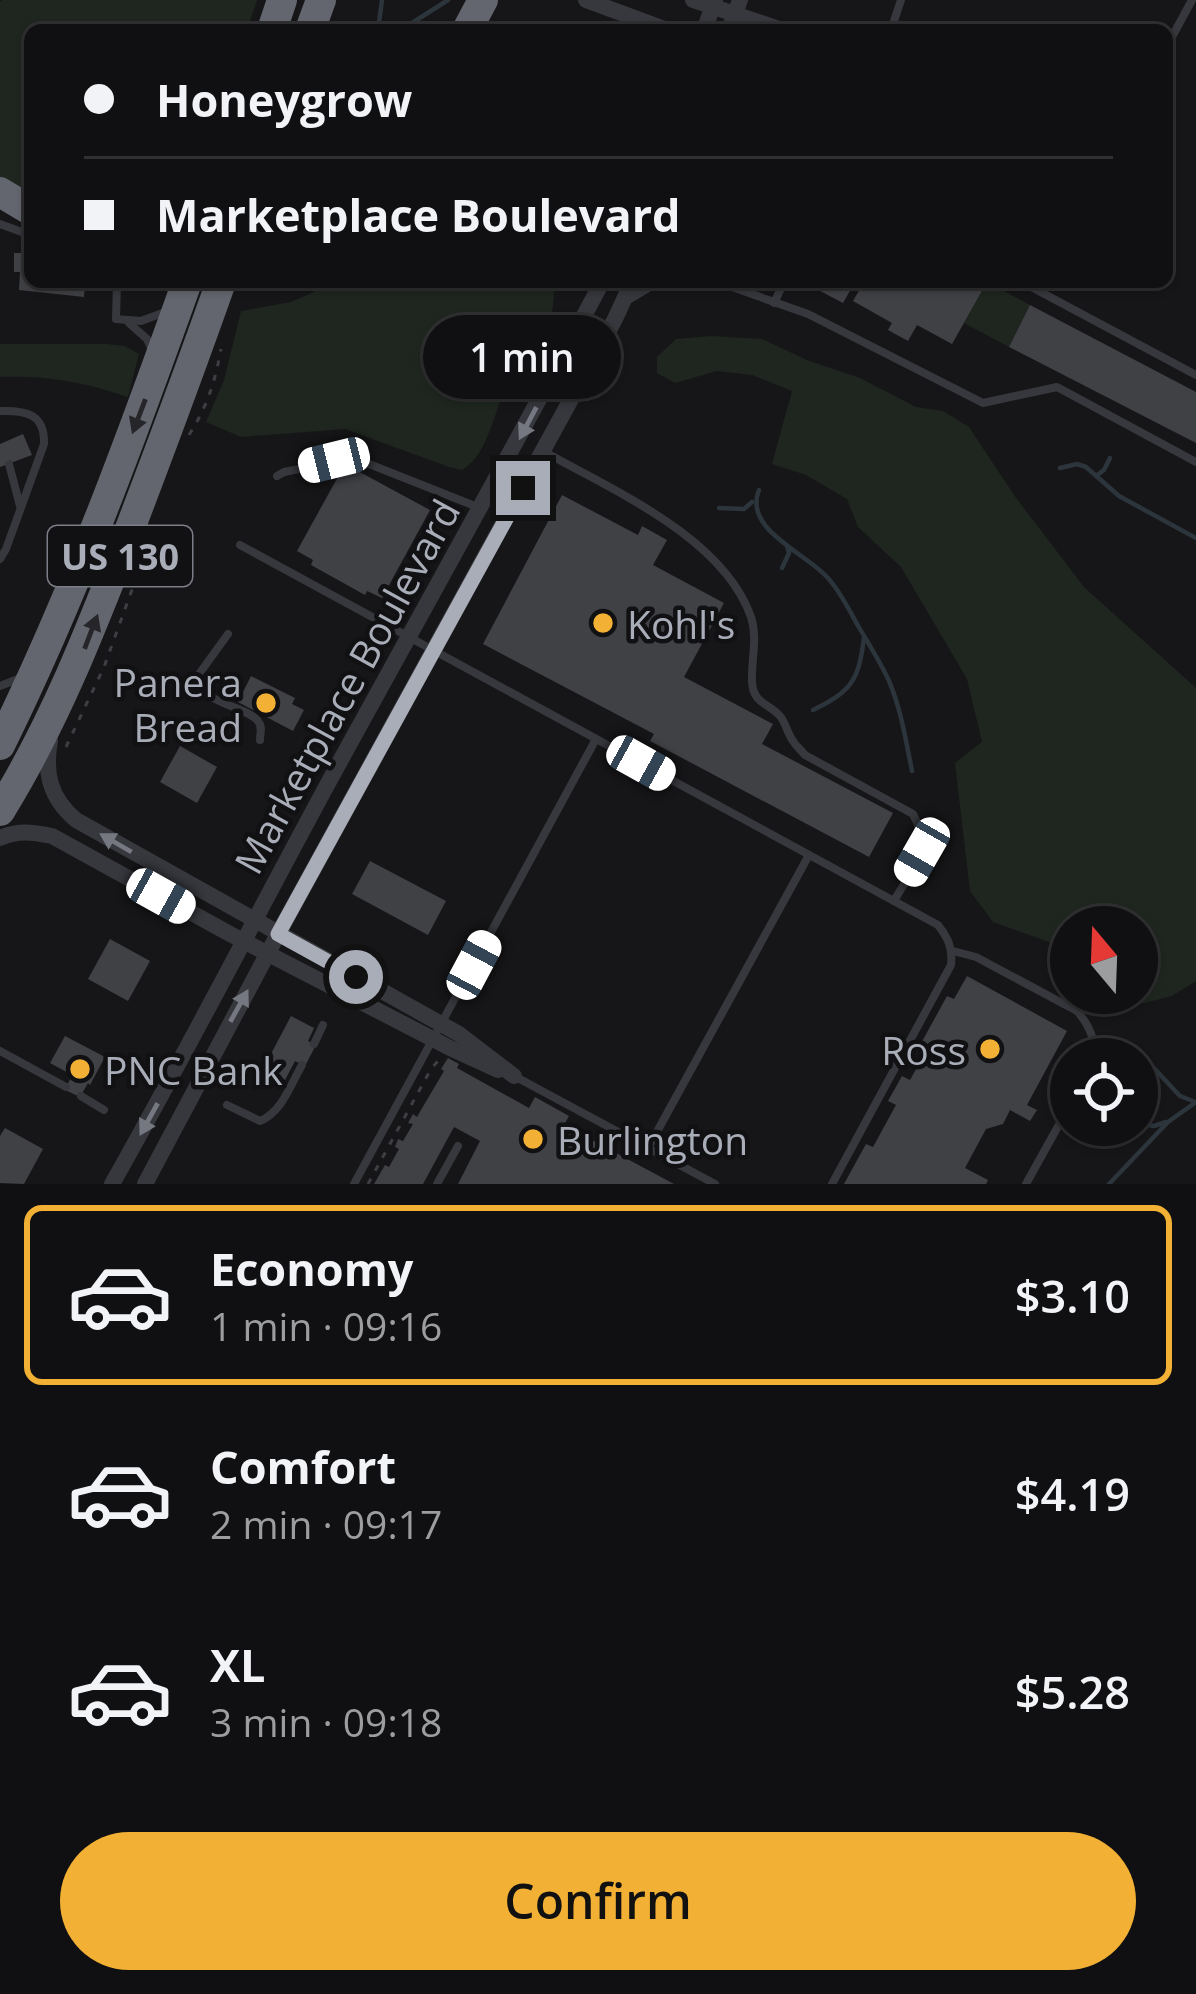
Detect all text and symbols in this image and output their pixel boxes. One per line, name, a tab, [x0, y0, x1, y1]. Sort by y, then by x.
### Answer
text: Honeygrow	[156, 69, 412, 130]
text: Marketplace Boulevard	[156, 184, 681, 245]
callout: 1 min	[424, 314, 622, 398]
text: 1 min	[469, 330, 575, 383]
one-way arrow	[128, 398, 147, 434]
one-way arrow	[518, 405, 539, 440]
car	[295, 434, 373, 486]
route end	[496, 461, 550, 515]
street label: Marketplace Boulevard	[221, 489, 471, 883]
road number: US 130	[48, 526, 192, 586]
place label: Kohl's	[627, 597, 735, 650]
marker: Kohl's	[590, 610, 616, 636]
one-way arrow	[82, 613, 101, 649]
place label: Panera Bread	[113, 655, 242, 753]
marker: Panera Bread	[253, 690, 279, 716]
car	[601, 730, 681, 796]
car	[888, 812, 956, 892]
one-way arrow	[99, 833, 133, 854]
car	[121, 863, 201, 929]
north arrow	[1050, 906, 1158, 1014]
map controls	[1050, 906, 1158, 1146]
car	[441, 925, 507, 1005]
route start	[329, 950, 383, 1004]
one-way arrow	[228, 989, 249, 1024]
place label: Ross	[881, 1023, 966, 1076]
marker: Ross	[977, 1036, 1003, 1062]
button: locate	[1050, 1038, 1158, 1146]
place label: PNC Bank	[104, 1043, 283, 1096]
marker: PNC Bank	[67, 1056, 93, 1082]
one-way arrow	[140, 1102, 161, 1135]
place label: Burlington	[557, 1113, 748, 1166]
marker: Burlington	[520, 1126, 546, 1152]
text: Economy	[210, 1238, 413, 1299]
icon: car	[66, 1241, 174, 1349]
text: $3.10	[1015, 1265, 1130, 1326]
text: 1 min · 09:16	[210, 1299, 442, 1352]
text: Comfort	[210, 1436, 396, 1497]
icon: car	[66, 1439, 174, 1547]
text: $4.19	[1015, 1463, 1130, 1524]
text: 2 min · 09:17	[210, 1497, 442, 1550]
text: XL	[210, 1634, 265, 1695]
icon: car	[66, 1637, 174, 1745]
text: $5.28	[1015, 1661, 1130, 1722]
text: 3 min · 09:18	[210, 1695, 442, 1748]
button: Confirm	[60, 1832, 1136, 1970]

